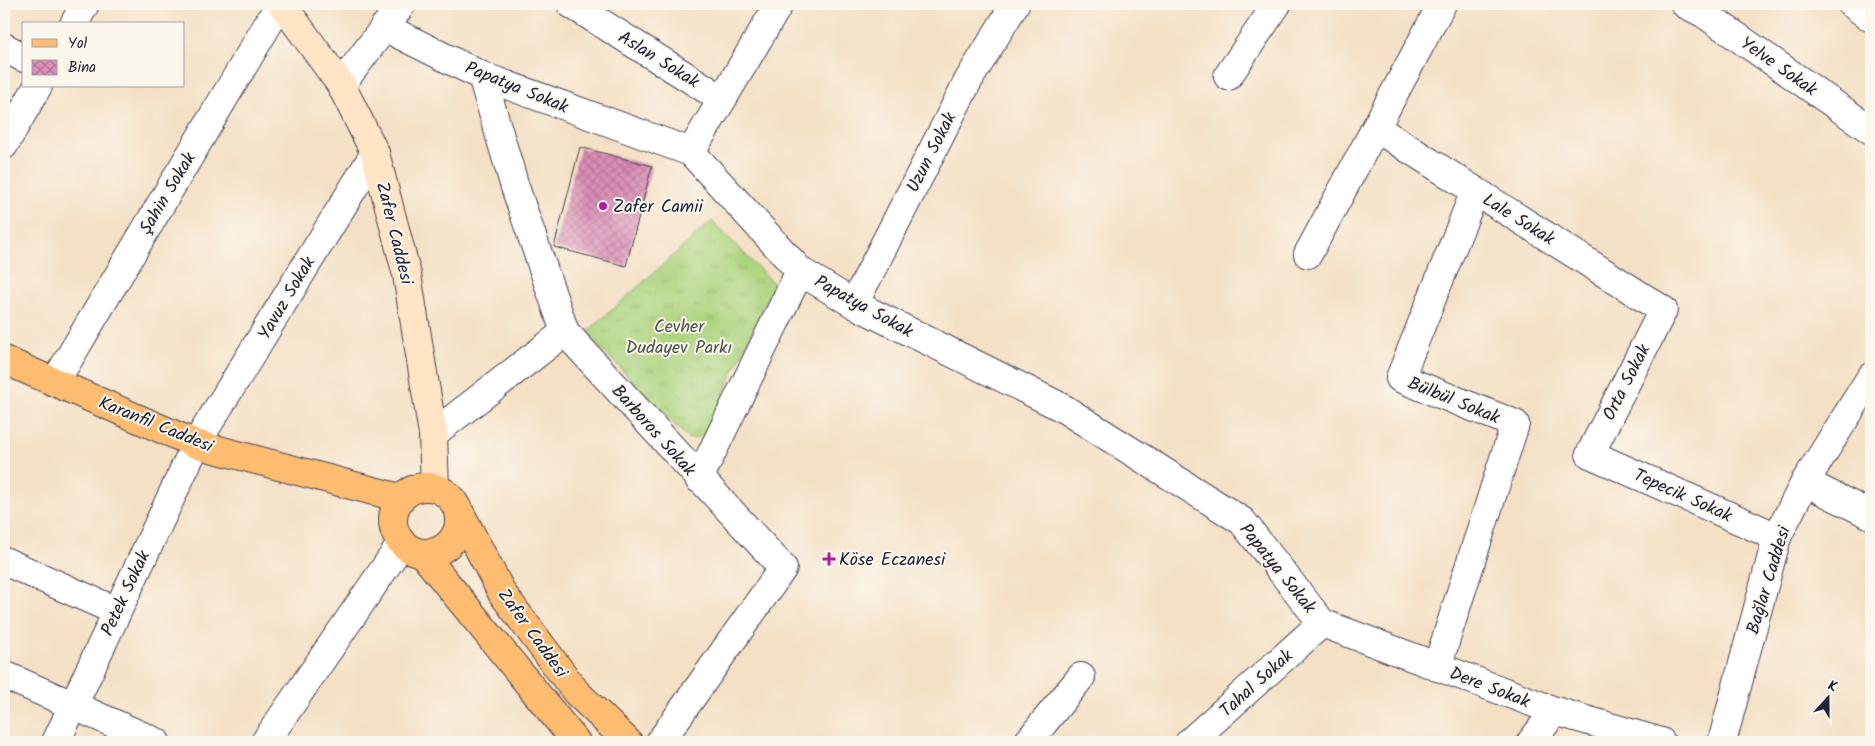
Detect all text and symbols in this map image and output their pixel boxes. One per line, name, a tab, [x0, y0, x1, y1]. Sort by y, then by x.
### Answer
legend	[22, 22, 185, 88]
street label: Aslan Sokak	[612, 24, 705, 97]
street label: Yelve Sokak	[1733, 30, 1823, 105]
text: Yol	[68, 32, 87, 56]
street label: Papatya Sokak	[460, 54, 573, 123]
text: Bina	[68, 56, 96, 80]
street label: Uzun Sokak	[900, 107, 965, 198]
street label: Şahin Sokak	[132, 146, 205, 241]
street label: Zafer Caddesi	[367, 179, 420, 288]
street label: Lale Sokak	[1476, 187, 1561, 254]
place label: Zafer Camii	[613, 193, 703, 222]
marker: Zafer Camii	[597, 200, 609, 212]
street label: Yavuz Sokak	[251, 251, 324, 346]
street label: Papatya Sokak	[808, 268, 919, 347]
park label: Cevher Dudayev Parkı	[626, 313, 732, 363]
street label: Orta Sokak	[1596, 339, 1659, 426]
street label: Bülbül Sokak	[1403, 370, 1504, 433]
street label: Barboros Sokak	[603, 378, 703, 484]
street label: Karanfil Caddesi	[94, 389, 218, 462]
street label: Tepecik Sokak	[1628, 462, 1737, 531]
street label: Papatya Sokak	[1231, 517, 1323, 621]
street label: Bağlar Caddesi	[1739, 522, 1800, 638]
street label: Petek Sokak	[94, 545, 159, 641]
place label: Köse Eczanesi	[839, 546, 946, 575]
marker: Köse Eczanesi	[823, 553, 835, 565]
street label: Zafer Caddesi	[489, 583, 575, 685]
street label: Tahal Sokak	[1214, 643, 1301, 725]
street label: Dere Sokak	[1445, 660, 1534, 717]
north arrow	[1802, 674, 1852, 724]
text: K	[1824, 675, 1841, 699]

